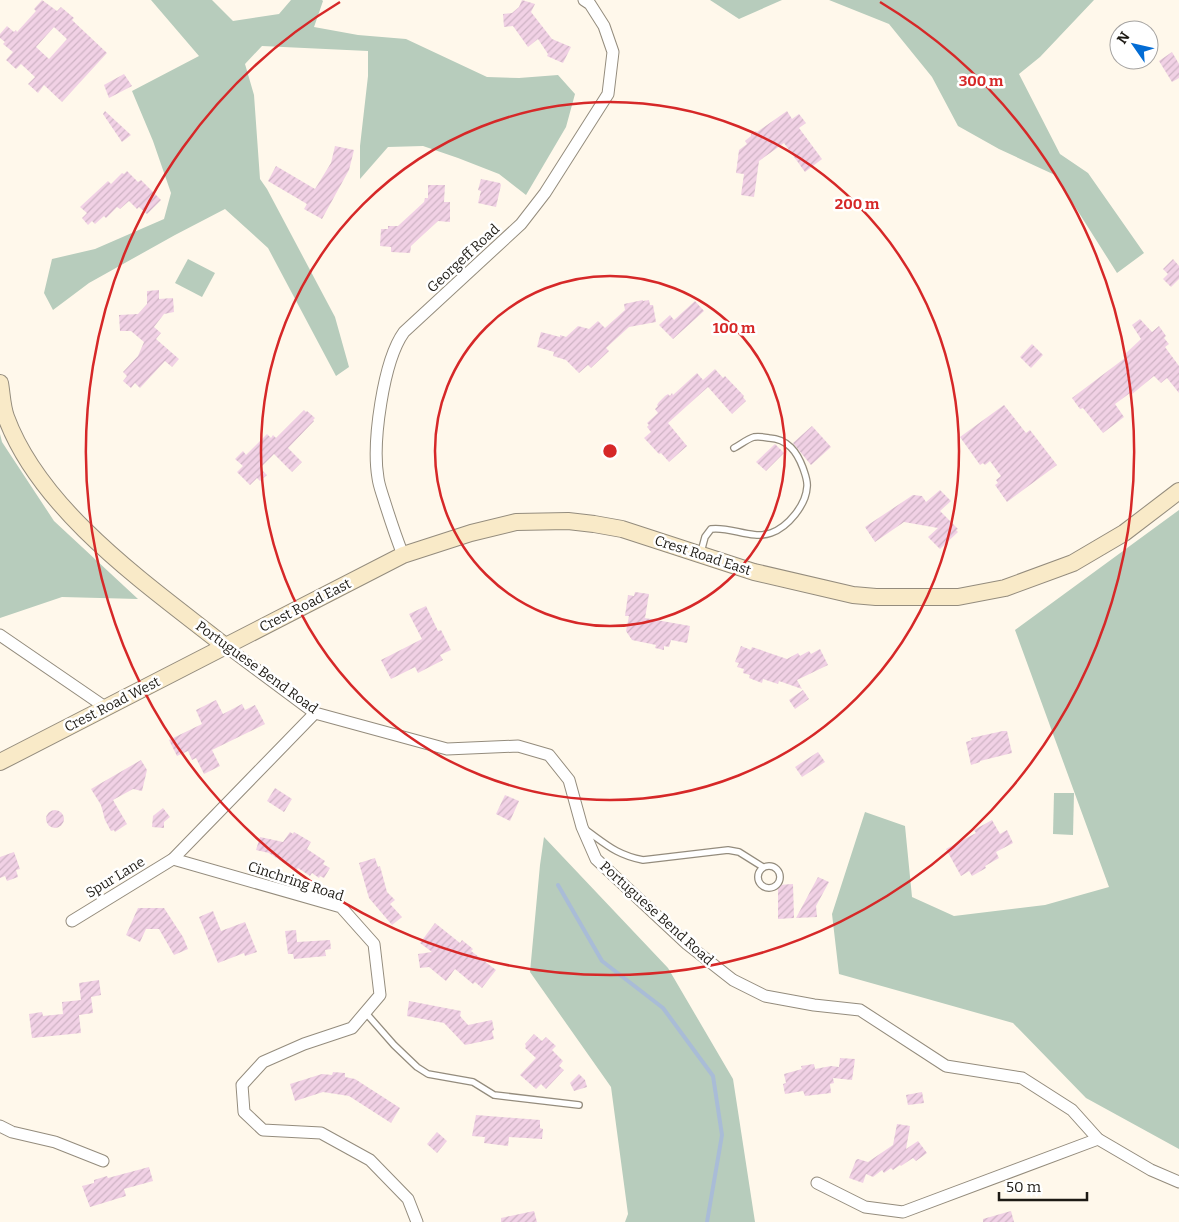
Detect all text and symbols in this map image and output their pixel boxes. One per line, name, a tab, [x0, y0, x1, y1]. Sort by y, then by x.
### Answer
north arrow	[1109, 20, 1159, 70]
text: N	[1114, 29, 1134, 47]
text: 300 m	[959, 72, 1004, 90]
text: 200 m	[835, 195, 880, 213]
street label: Georgeff Road	[424, 221, 503, 296]
text: 100 m	[713, 319, 756, 337]
centre of rings	[601, 442, 619, 460]
street label: Crest Road East	[653, 532, 753, 579]
street label: Crest Road East	[257, 575, 354, 636]
street label: Portuguese Bend Road	[192, 617, 321, 717]
street label: Crest Road West	[62, 673, 163, 736]
street label: Spur Lane	[83, 853, 148, 902]
street label: Cinchring Road	[246, 858, 346, 905]
street label: Portuguese Bend Road	[596, 858, 717, 969]
scale bar	[999, 1170, 1086, 1202]
text: 50 m	[1006, 1178, 1042, 1196]

